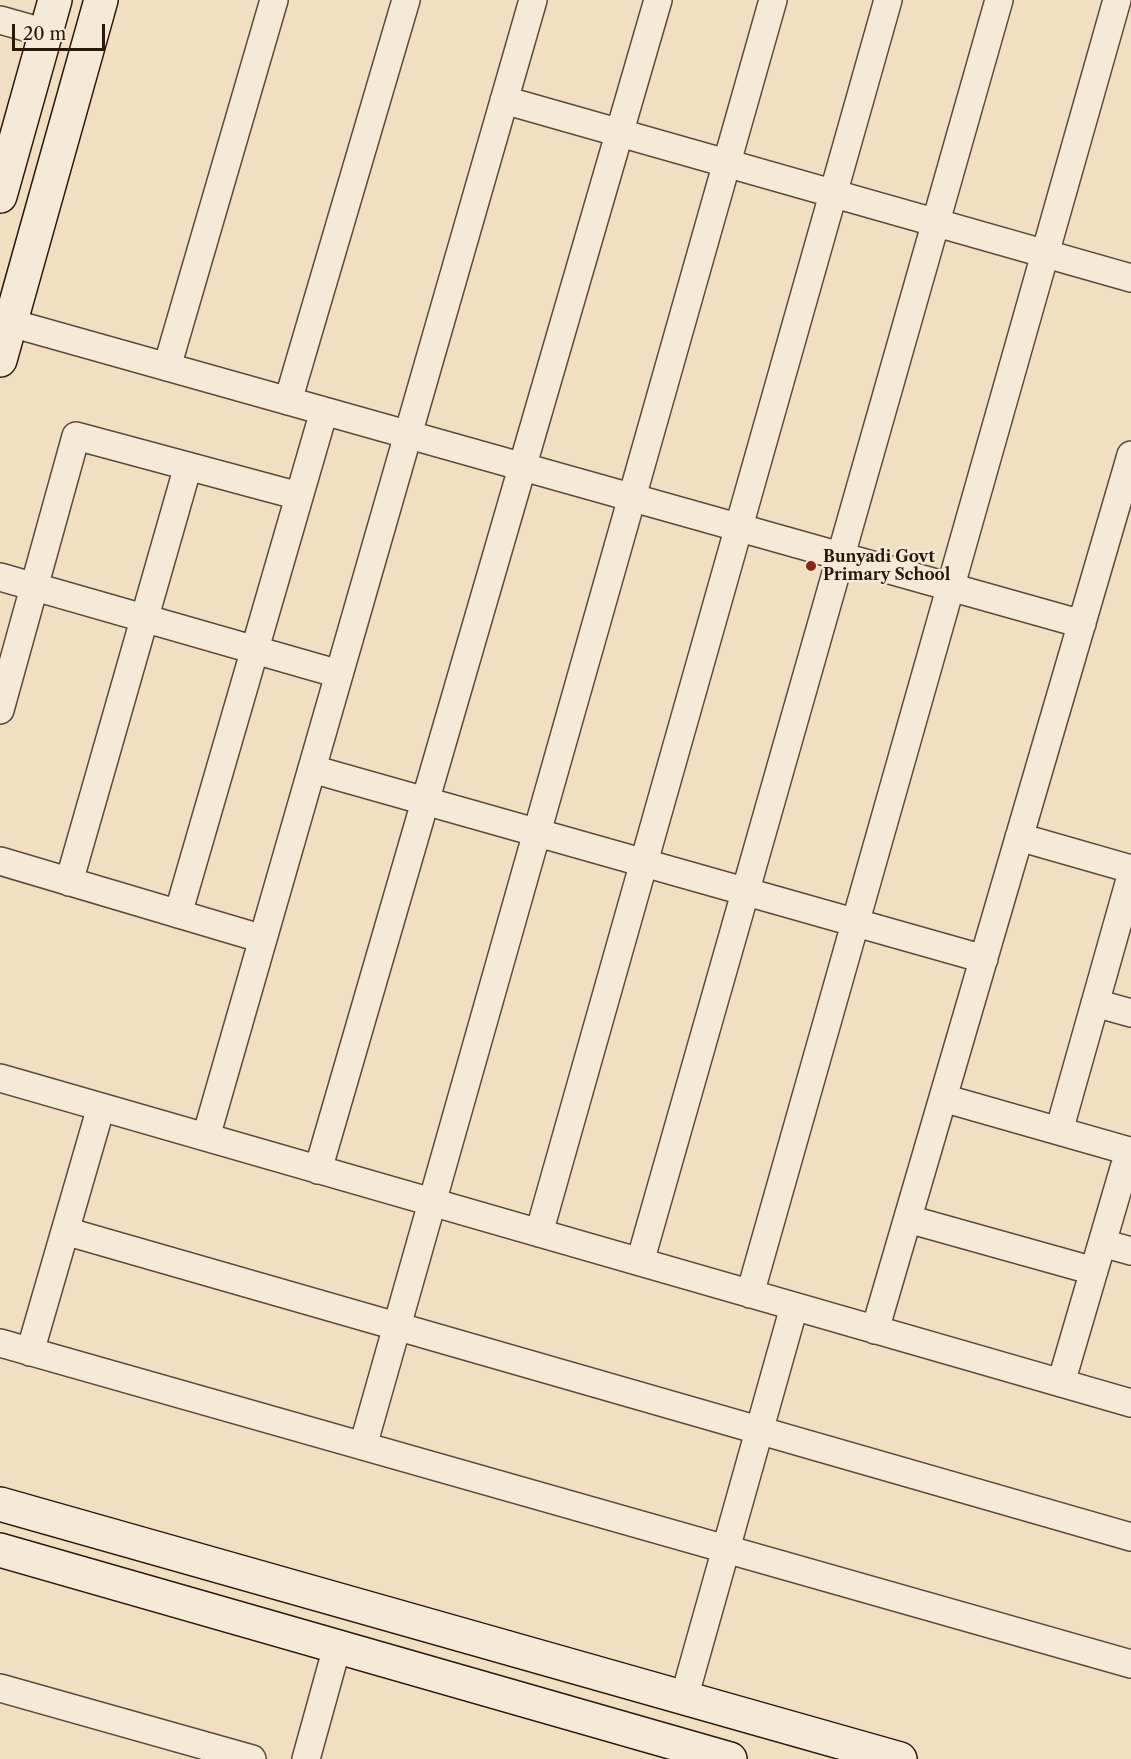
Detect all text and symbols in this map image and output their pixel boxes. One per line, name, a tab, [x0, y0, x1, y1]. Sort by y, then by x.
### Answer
scale bar	[15, 12, 108, 50]
text: 20 m	[23, 23, 66, 45]
place label: Bunyadi Govt Primary School	[823, 547, 950, 585]
marker: Bunyadi Govt Primary School	[804, 559, 818, 573]

